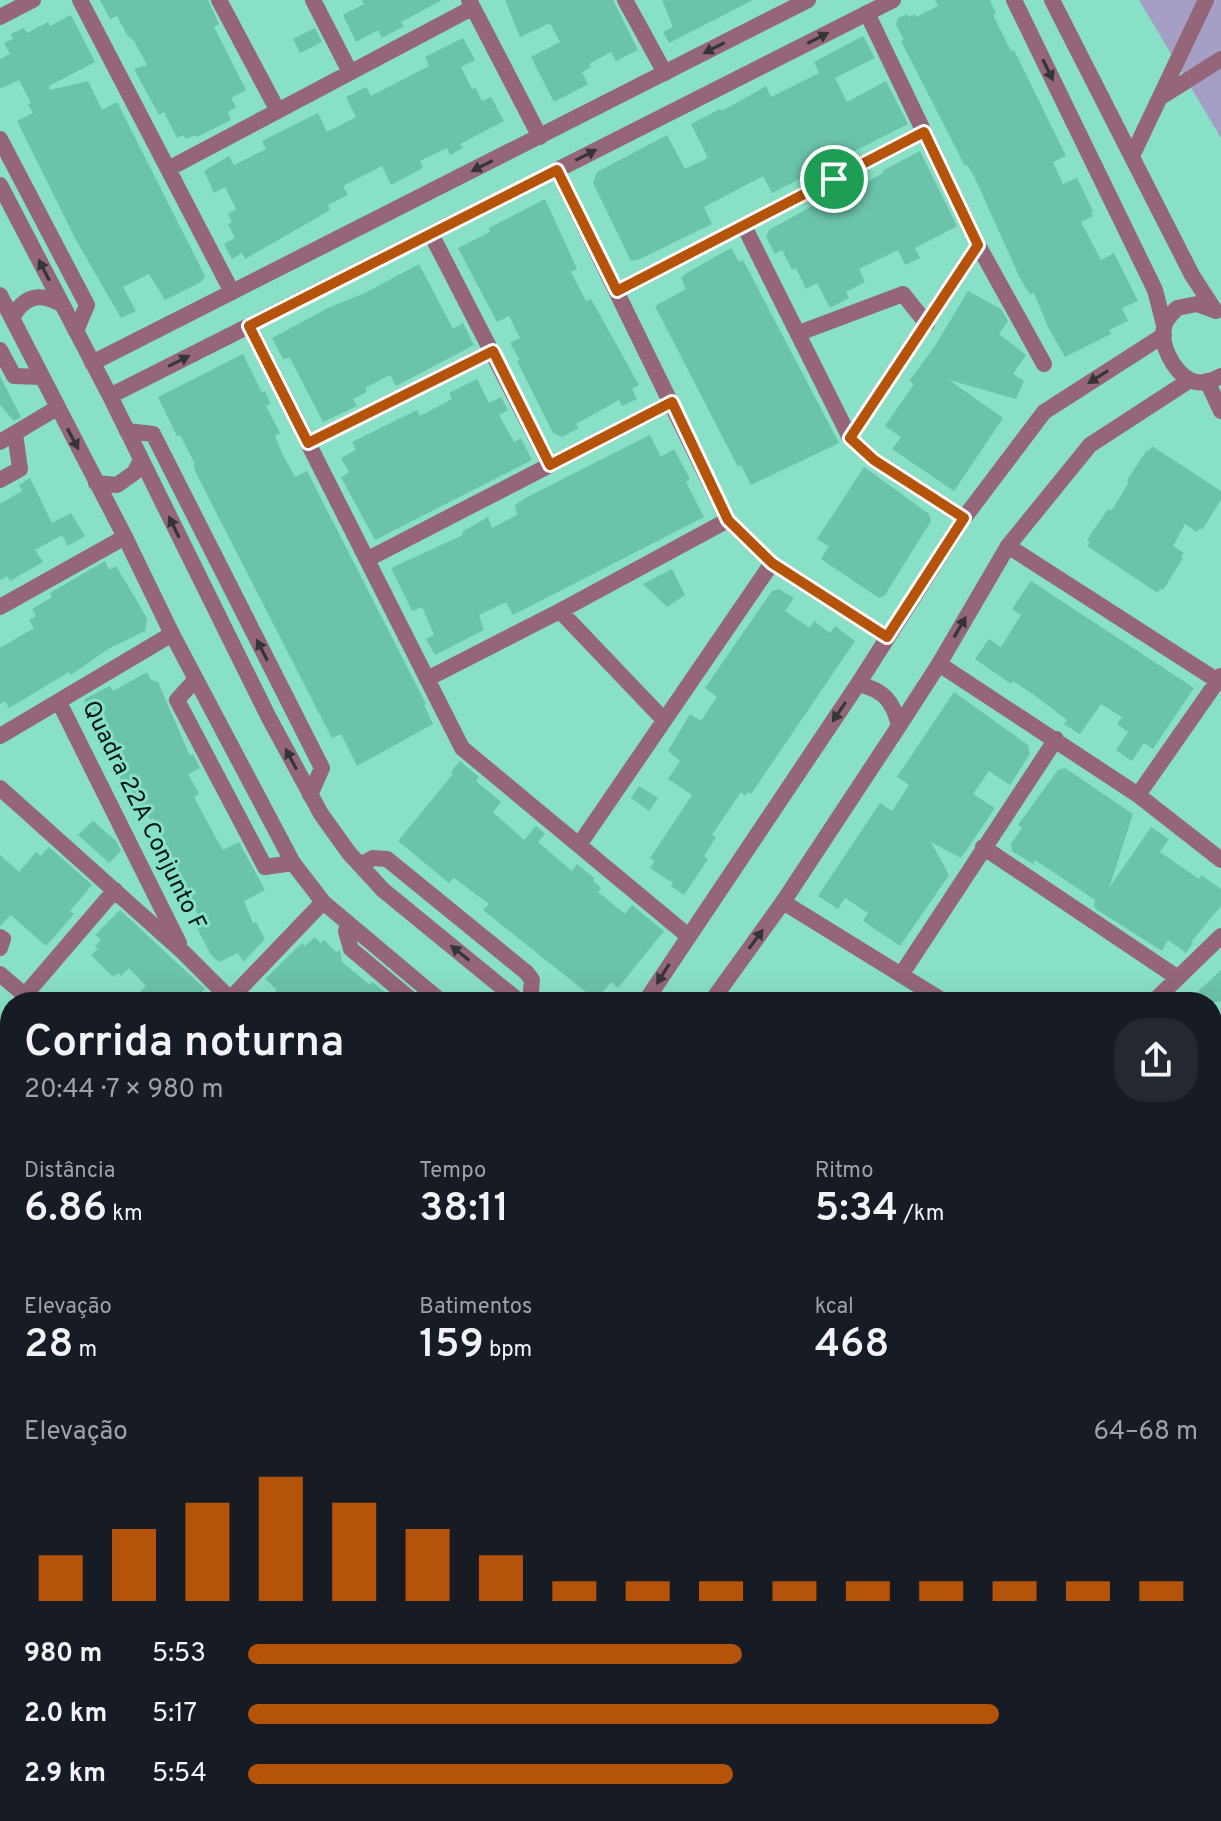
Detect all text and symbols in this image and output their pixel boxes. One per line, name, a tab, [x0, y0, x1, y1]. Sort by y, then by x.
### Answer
one-way arrow	[807, 31, 830, 45]
one-way arrow	[702, 41, 725, 55]
one-way arrow	[1041, 59, 1055, 82]
pin	[800, 145, 868, 213]
one-way arrow	[575, 149, 598, 162]
icon: arrive	[812, 157, 856, 201]
one-way arrow	[471, 159, 494, 173]
one-way arrow	[37, 259, 51, 281]
one-way arrow	[168, 354, 191, 368]
one-way arrow	[1087, 370, 1109, 384]
one-way arrow	[67, 428, 80, 451]
one-way arrow	[167, 515, 181, 538]
one-way arrow	[953, 616, 967, 639]
one-way arrow	[256, 638, 269, 661]
street label: Quadra 22A Conjunto F	[74, 696, 212, 936]
one-way arrow	[832, 701, 847, 722]
one-way arrow	[284, 748, 298, 770]
one-way arrow	[748, 928, 764, 949]
one-way arrow	[450, 945, 470, 961]
one-way arrow	[656, 963, 670, 985]
text: Corrida noturna	[24, 1016, 344, 1072]
button: share	[1114, 1018, 1198, 1102]
text: 20:44 · 7 × 980 m	[24, 1074, 223, 1107]
text: Distância	[24, 1158, 115, 1185]
text: Tempo	[419, 1158, 486, 1185]
text: Ritmo	[815, 1158, 874, 1185]
text: 6.86	[24, 1185, 107, 1235]
text: 38:11	[419, 1185, 509, 1235]
text: 5:34	[815, 1185, 898, 1235]
text: km	[107, 1201, 143, 1228]
text: /km	[898, 1201, 944, 1228]
text: Elevação	[24, 1294, 112, 1321]
text: Batimentos	[419, 1294, 532, 1321]
text: kcal	[815, 1294, 854, 1321]
text: 28	[24, 1321, 73, 1371]
text: 159	[419, 1321, 484, 1371]
text: 468	[815, 1321, 889, 1371]
text: m	[73, 1337, 97, 1364]
text: bpm	[484, 1337, 532, 1364]
text: Elevação	[24, 1416, 128, 1449]
text: 64–68 m	[1094, 1416, 1198, 1449]
text: 980 m	[24, 1638, 102, 1671]
text: 5:53	[152, 1638, 206, 1671]
text: 2.0 km	[24, 1698, 107, 1731]
text: 5:17	[152, 1698, 197, 1731]
text: 2.9 km	[24, 1758, 106, 1791]
text: 5:54	[152, 1758, 207, 1791]

